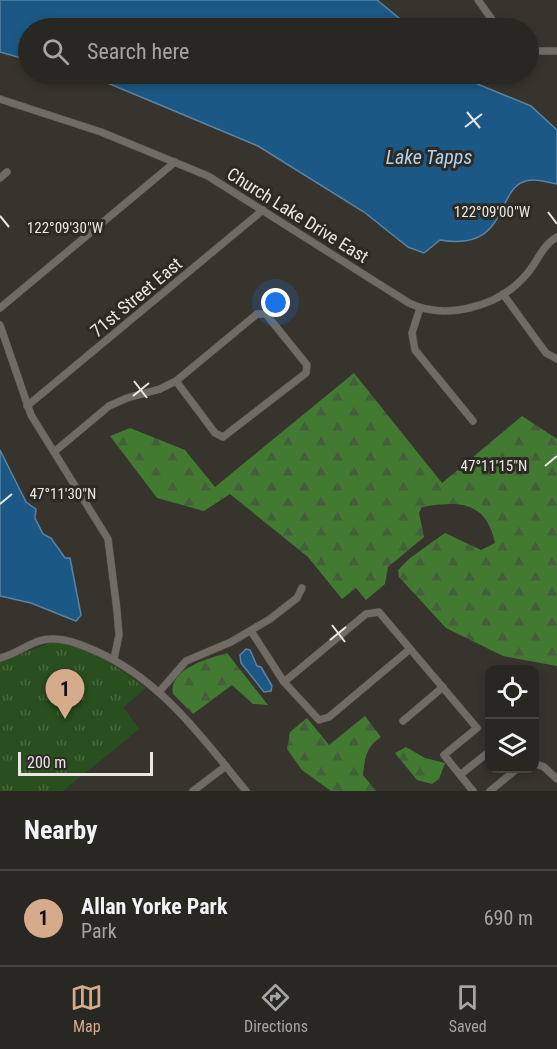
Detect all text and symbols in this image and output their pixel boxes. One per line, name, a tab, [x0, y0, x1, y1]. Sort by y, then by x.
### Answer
search box	[18, 18, 539, 84]
icon: search	[39, 35, 72, 68]
text: Search here	[87, 39, 189, 64]
water label: Lake Tapps	[386, 145, 472, 169]
street label: Church Lake Drive East	[223, 163, 373, 267]
text: 122°09'00"W	[454, 203, 531, 221]
text: 122°09'30"W	[27, 219, 104, 237]
street label: 71st Street East	[86, 253, 186, 341]
your location	[261, 288, 290, 317]
text: 47°11'15"N	[461, 457, 527, 475]
text: 47°11'30"N	[30, 485, 96, 503]
map controls	[485, 665, 539, 773]
button: locate	[485, 665, 539, 719]
pin: 1	[46, 670, 84, 719]
button: layers	[485, 719, 539, 773]
scale bar	[18, 749, 153, 776]
text: 200 m	[27, 753, 66, 772]
text: Nearby	[24, 815, 98, 845]
text: Allan Yorke Park	[81, 894, 227, 919]
text: 1	[38, 906, 49, 930]
text: 690 m	[484, 906, 533, 930]
text: Park	[81, 919, 117, 943]
tab: Map	[70, 981, 103, 1036]
tab: Directions	[244, 981, 308, 1036]
tab: Saved	[449, 981, 487, 1036]

